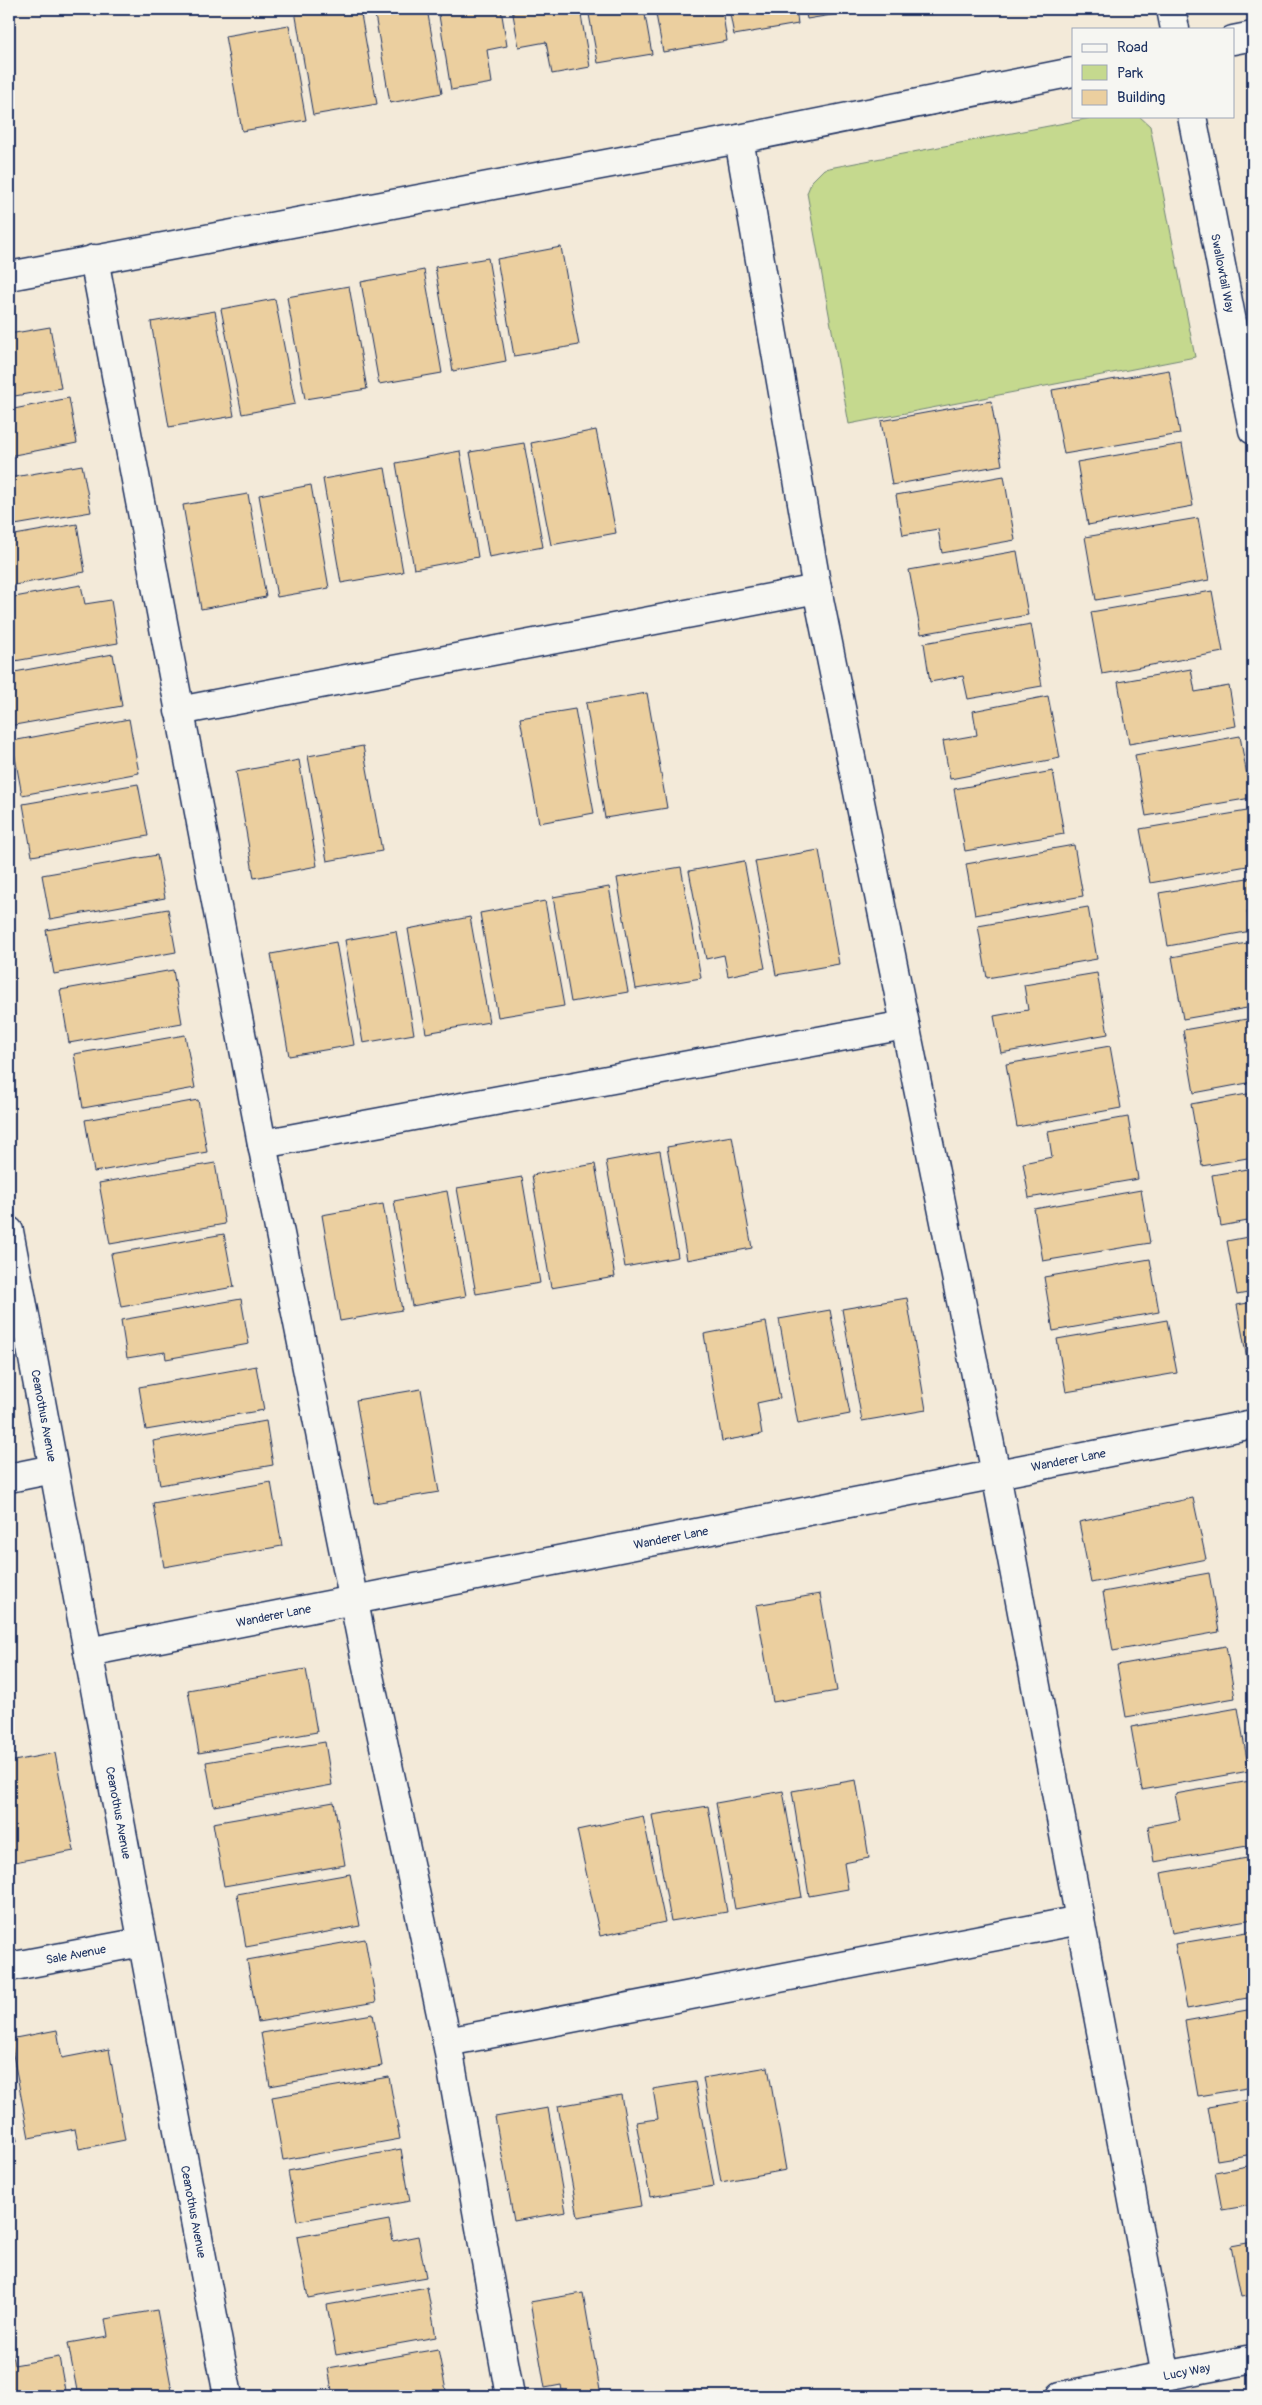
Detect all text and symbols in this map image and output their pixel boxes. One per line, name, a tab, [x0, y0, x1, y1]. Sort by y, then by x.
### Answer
legend	[1072, 28, 1234, 118]
text: Road	[1117, 38, 1148, 57]
text: Park	[1117, 64, 1144, 83]
text: Building	[1117, 88, 1165, 107]
street label: Swallowtail Way	[1208, 232, 1237, 314]
street label: Ceanothus Avenue	[28, 1368, 60, 1463]
street label: Wanderer Lane	[1030, 1445, 1107, 1475]
street label: Wanderer Lane	[632, 1523, 710, 1553]
street label: Wanderer Lane	[235, 1601, 312, 1630]
street label: Ceanothus Avenue	[102, 1765, 134, 1860]
street label: Sale Avenue	[45, 1941, 107, 1967]
street label: Ceanothus Avenue	[177, 2164, 209, 2259]
street label: Lucy Way	[1162, 2360, 1211, 2384]

